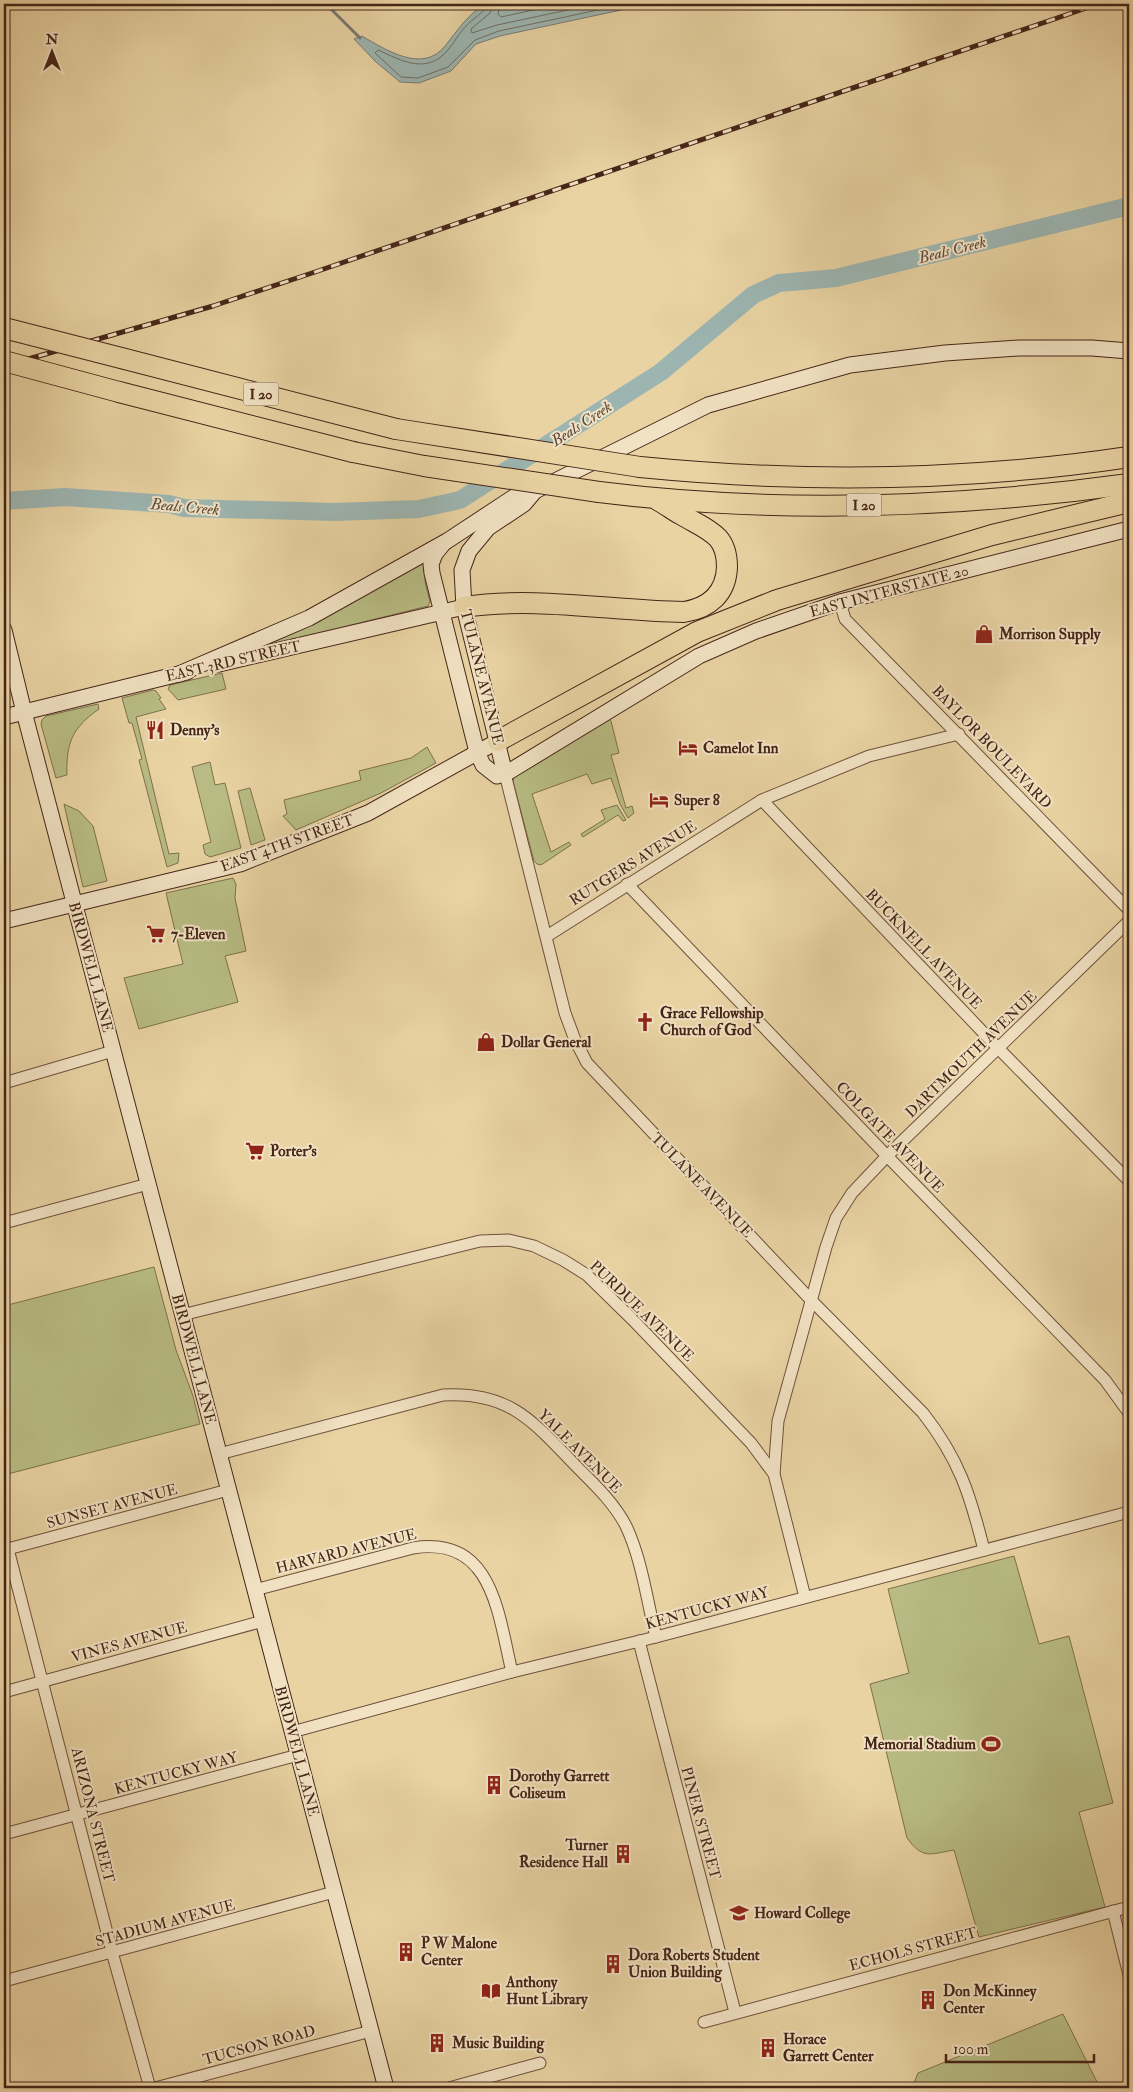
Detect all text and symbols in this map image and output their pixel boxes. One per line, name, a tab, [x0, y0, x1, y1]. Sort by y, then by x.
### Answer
north arrow	[28, 28, 78, 78]
text: N	[45, 31, 59, 48]
water label: Beals Creek	[915, 232, 988, 268]
road number: I 20	[244, 382, 278, 406]
water label: Beals Creek	[546, 396, 616, 452]
water label: Beals Creek	[149, 494, 220, 520]
road number: I 20	[846, 494, 882, 516]
street label: EAST INTERSTATE 20	[808, 561, 971, 622]
street label: TULANE AVENUE	[456, 608, 508, 747]
shop icon: Morrison Supply	[973, 623, 995, 645]
place label: Morrison Supply	[998, 625, 1102, 645]
street label: EAST 3RD STREET	[164, 637, 302, 686]
street label: BAYLOR BOULEVARD	[928, 682, 1056, 813]
restaurant icon: Denny's	[144, 719, 166, 741]
place label: Denny's	[170, 721, 219, 741]
hotel icon: Camelot Inn	[677, 737, 699, 759]
place label: Camelot Inn	[703, 739, 779, 758]
hotel icon: Super 8	[648, 789, 670, 811]
place label: Super 8	[674, 791, 720, 811]
street label: EAST 4TH STREET	[218, 810, 356, 876]
street label: RUTGERS AVENUE	[566, 816, 701, 910]
street label: BUCKNELL AVENUE	[861, 885, 986, 1013]
street label: BIRDWELL LANE	[64, 900, 117, 1035]
supermarket icon: 7-Eleven	[145, 923, 167, 945]
place label: 7-Eleven	[171, 925, 226, 944]
street label: DARTMOUTH AVENUE	[902, 986, 1041, 1122]
place label: Grace Fellowship Church of God	[660, 1004, 764, 1040]
church icon: Grace Fellowship Church of God	[634, 1011, 656, 1033]
shop icon: Dollar General	[475, 1031, 497, 1053]
place label: Dollar General	[501, 1033, 592, 1052]
street label: COLGATE AVENUE	[832, 1078, 948, 1197]
street label: TULANE AVENUE	[647, 1129, 757, 1242]
supermarket icon: Porter's	[244, 1140, 266, 1162]
place label: Porter's	[270, 1142, 317, 1161]
street label: PURDUE AVENUE	[586, 1257, 698, 1366]
street label: BIRDWELL LANE	[167, 1292, 220, 1427]
street label: YALE AVENUE	[534, 1405, 626, 1497]
street label: SUNSET AVENUE	[45, 1480, 180, 1533]
street label: HARVARD AVENUE	[274, 1525, 419, 1578]
street label: KENTUCKY WAY	[643, 1583, 772, 1634]
street label: VINES AVENUE	[69, 1618, 189, 1667]
street label: BIRDWELL LANE	[270, 1684, 323, 1819]
sports icon: Memorial Stadium	[980, 1733, 1002, 1755]
place label: Memorial Stadium	[863, 1735, 976, 1754]
street label: ARIZONA STREET	[66, 1745, 118, 1885]
street label: KENTUCKY WAY	[112, 1748, 241, 1799]
street label: PINER STREET	[676, 1765, 725, 1882]
place label: Dorothy Garrett Coliseum	[509, 1767, 610, 1803]
building icon: Dorothy Garrett Coliseum	[483, 1774, 505, 1796]
place label: Turner Residence Hall	[519, 1836, 608, 1872]
building icon: Turner Residence Hall	[612, 1843, 634, 1865]
street label: STADIUM AVENUE	[93, 1896, 237, 1951]
school or university icon: Howard College	[728, 1902, 750, 1924]
place label: Howard College	[754, 1904, 851, 1924]
street label: ECHOLS STREET	[847, 1923, 979, 1976]
place label: P W Malone Center	[421, 1934, 498, 1970]
building icon: P W Malone Center	[395, 1941, 417, 1963]
place label: Dora Roberts Student Union Building	[628, 1946, 760, 1983]
building icon: Dora Roberts Student Union Building	[602, 1953, 624, 1975]
place label: Anthony Hunt Library	[505, 1973, 589, 2010]
library icon: Anthony Hunt Library	[480, 1980, 502, 2002]
place label: Don McKinney Center	[943, 1982, 1038, 2018]
building icon: Don McKinney Center	[917, 1989, 939, 2011]
street label: TUCSON ROAD	[201, 2021, 317, 2070]
place label: Horace Garrett Center	[783, 2030, 874, 2066]
building icon: Music Building	[426, 2032, 448, 2054]
scale bar	[946, 2032, 1093, 2064]
place label: Music Building	[451, 2034, 545, 2054]
building icon: Horace Garrett Center	[757, 2037, 779, 2059]
text: 100 m	[953, 2040, 989, 2059]

